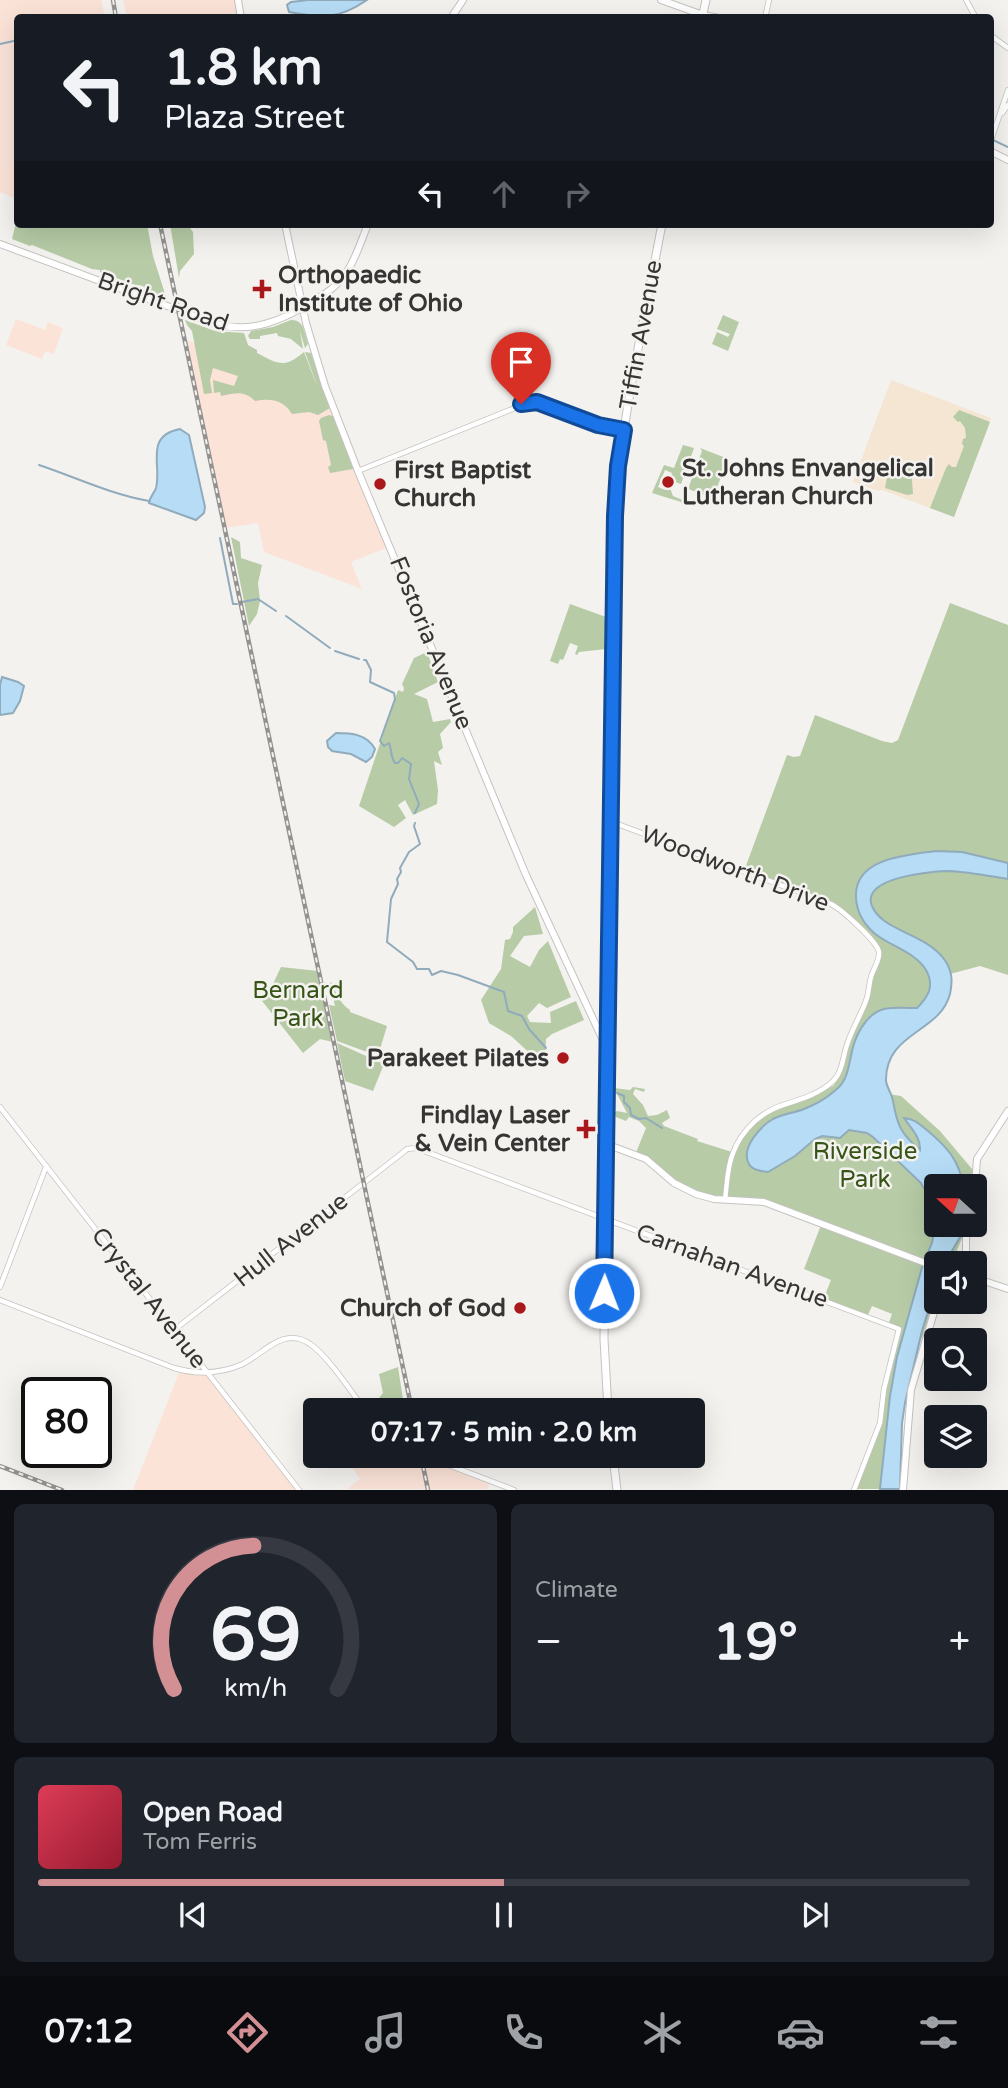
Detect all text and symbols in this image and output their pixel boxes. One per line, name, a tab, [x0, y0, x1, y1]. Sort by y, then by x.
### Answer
text: 1.8 km	[164, 39, 322, 98]
icon: left	[49, 42, 140, 133]
text: Plaza Street	[164, 99, 345, 137]
icon: left	[412, 175, 450, 213]
icon: ahead	[485, 175, 523, 213]
icon: right	[558, 175, 596, 213]
street label: Tiffin Avenue	[614, 258, 668, 412]
place label: Orthopaedic Institute of Ohio	[278, 261, 463, 318]
street label: Bright Road	[94, 266, 232, 338]
marker: Orthopaedic Institute of Ohio	[252, 279, 272, 299]
pin	[491, 332, 551, 404]
icon: arrive	[502, 343, 540, 381]
place label: St. Johns Envangelical Lutheran Church	[682, 454, 934, 511]
place label: First Baptist Church	[394, 456, 532, 513]
marker: St. Johns Envangelical Lutheran Church	[660, 474, 676, 490]
marker: First Baptist Church	[372, 476, 388, 492]
street label: Fostoria Avenue	[383, 552, 479, 734]
street label: Woodworth Drive	[637, 820, 833, 918]
park label: Bernard Park	[252, 976, 344, 1033]
place label: Parakeet Pilates	[367, 1044, 549, 1073]
marker: Parakeet Pilates	[555, 1050, 571, 1066]
place label: Findlay Laser & Vein Center	[414, 1101, 571, 1158]
marker: Findlay Laser & Vein Center	[576, 1119, 596, 1139]
park label: Riverside Park	[813, 1137, 917, 1194]
north arrow	[924, 1174, 987, 1237]
map controls	[924, 1174, 987, 1468]
street label: Hull Avenue	[228, 1187, 354, 1293]
street label: Carnahan Avenue	[632, 1218, 832, 1314]
street label: Crystal Avenue	[85, 1222, 213, 1374]
button: sound	[924, 1251, 987, 1314]
position arrow	[567, 1256, 641, 1330]
place label: Church of God	[340, 1294, 506, 1323]
marker: Church of God	[512, 1300, 528, 1316]
button: search	[924, 1328, 987, 1391]
speed limit sign: 80	[21, 1377, 112, 1468]
button: layers	[924, 1405, 987, 1468]
text: 07:17 · 5 min · 2.0 km	[371, 1417, 637, 1448]
text: Climate	[535, 1576, 618, 1604]
text: 69	[210, 1593, 301, 1681]
text: 19°	[713, 1611, 798, 1674]
text: −	[535, 1619, 562, 1665]
text: +	[949, 1619, 970, 1665]
text: km/h	[224, 1673, 287, 1703]
text: Open Road	[143, 1797, 283, 1828]
text: Tom Ferris	[143, 1828, 257, 1856]
icon: previous	[174, 1896, 212, 1934]
icon: pause	[485, 1896, 523, 1934]
icon: next	[796, 1896, 834, 1934]
icon: directions	[223, 2008, 272, 2057]
icon: music	[361, 2008, 410, 2057]
icon: phone	[499, 2008, 548, 2057]
icon: climate	[638, 2008, 687, 2057]
icon: car	[776, 2008, 825, 2057]
icon: filters	[914, 2008, 963, 2057]
text: 07:12	[45, 2013, 133, 2051]

